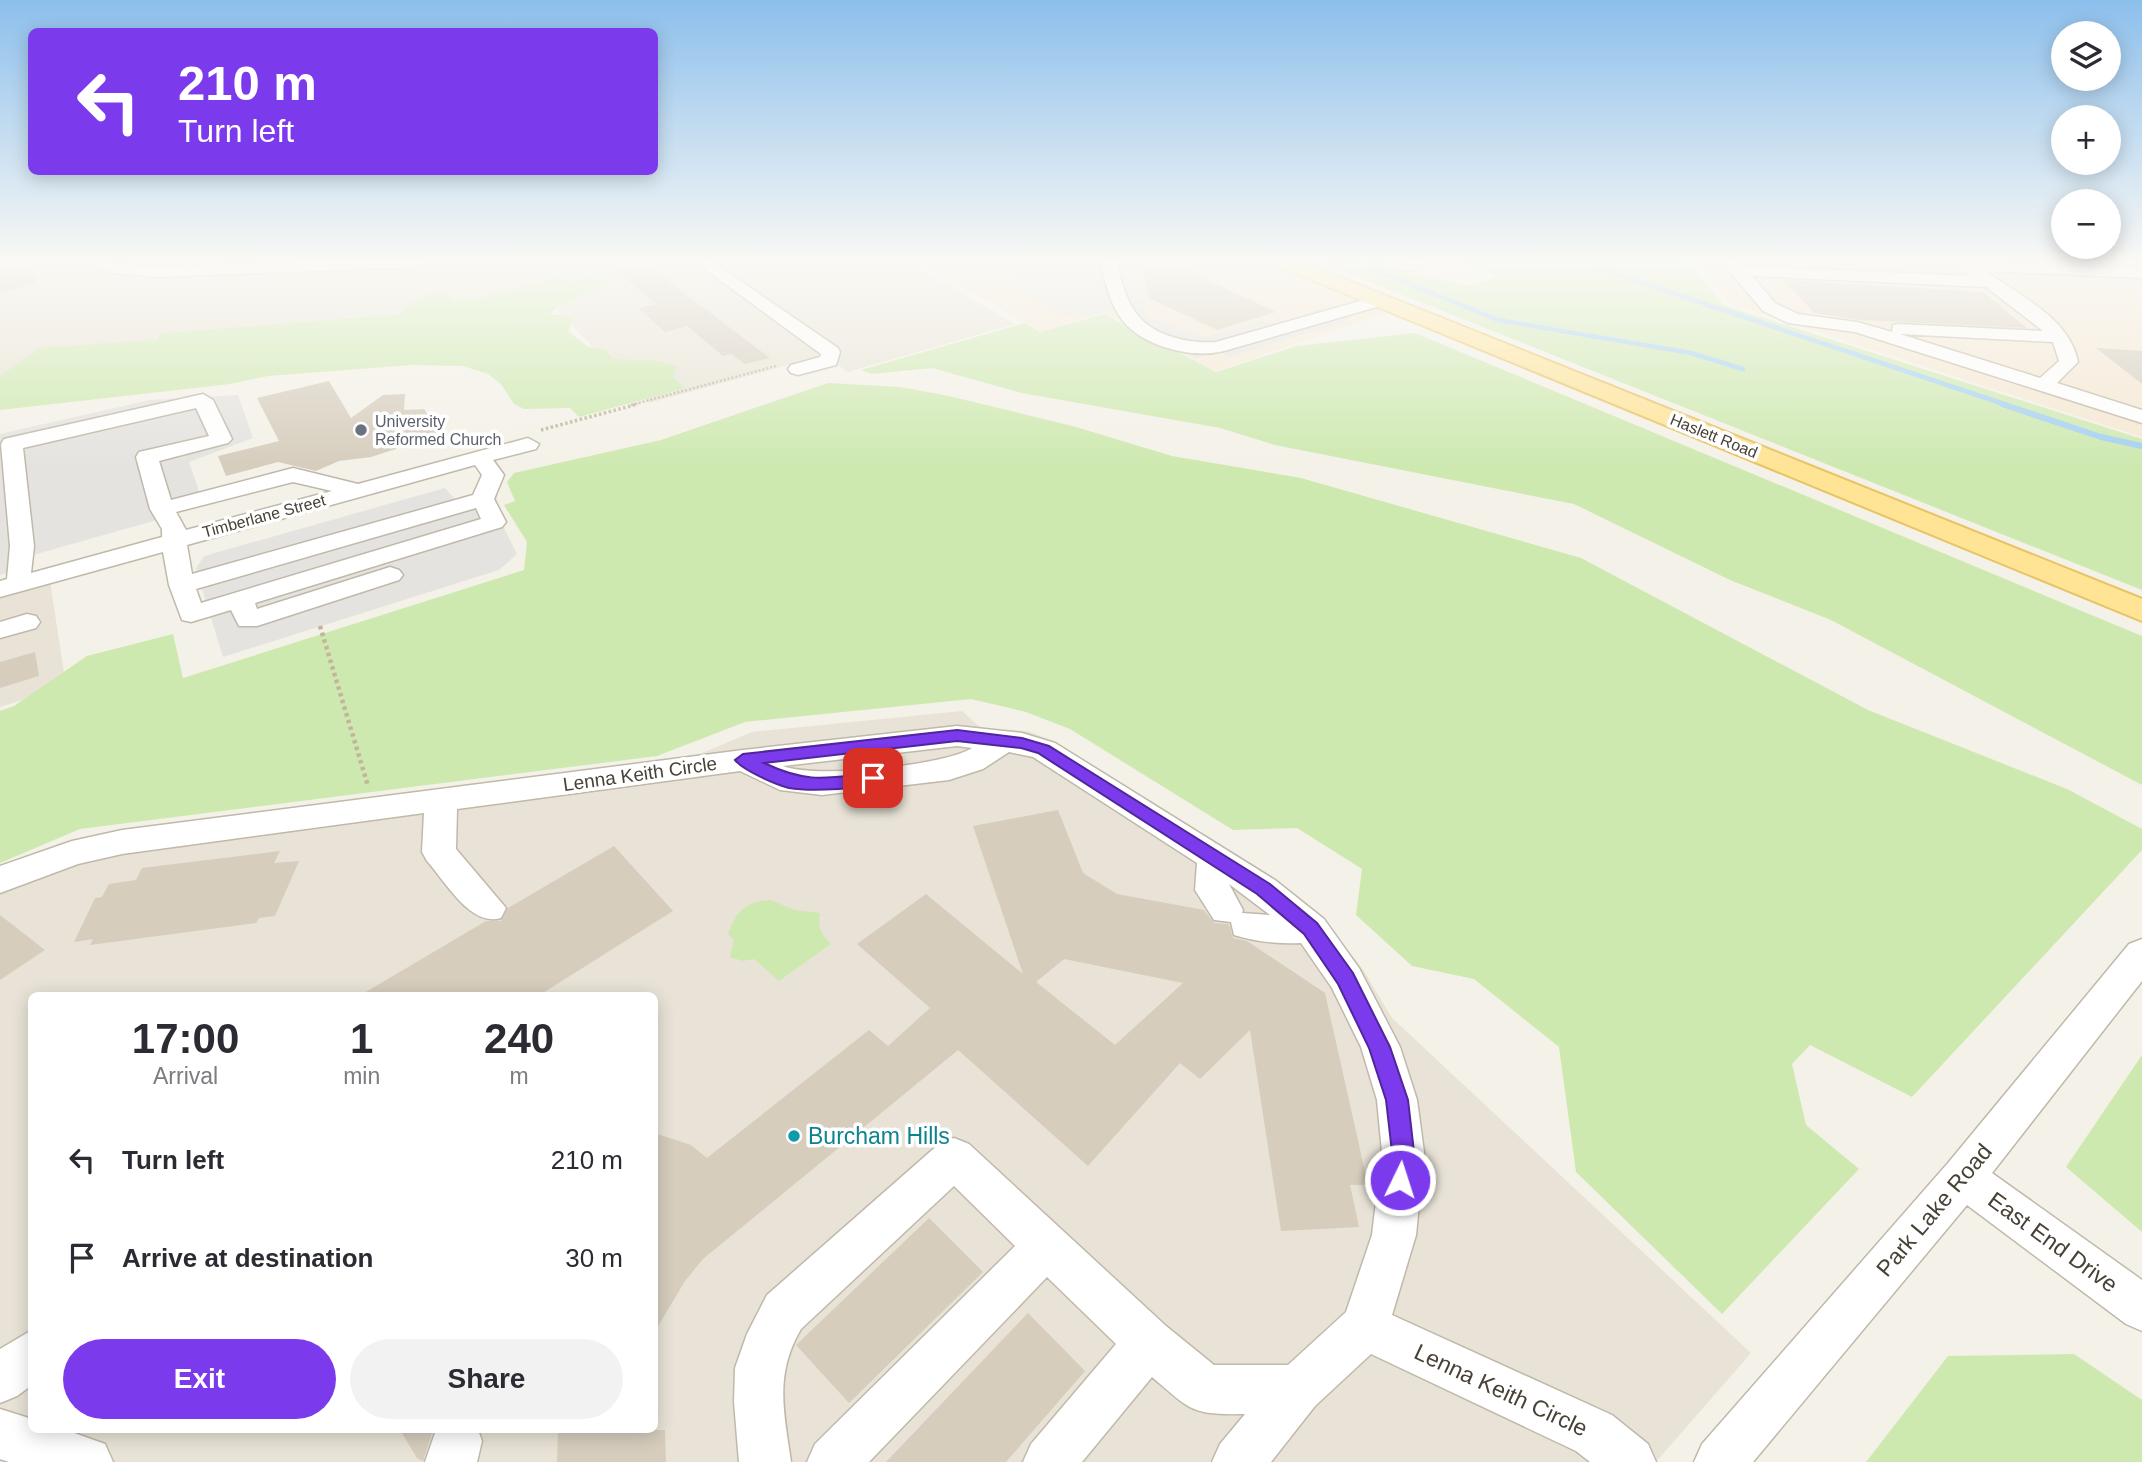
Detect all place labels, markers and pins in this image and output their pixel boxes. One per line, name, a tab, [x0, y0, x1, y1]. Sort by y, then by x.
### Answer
place label: University Reformed Church	[375, 413, 501, 448]
marker: University Reformed Church	[353, 422, 369, 438]
pin	[843, 748, 903, 808]
place label: Burcham Hills	[808, 1123, 950, 1149]
marker: Burcham Hills	[786, 1128, 802, 1144]

